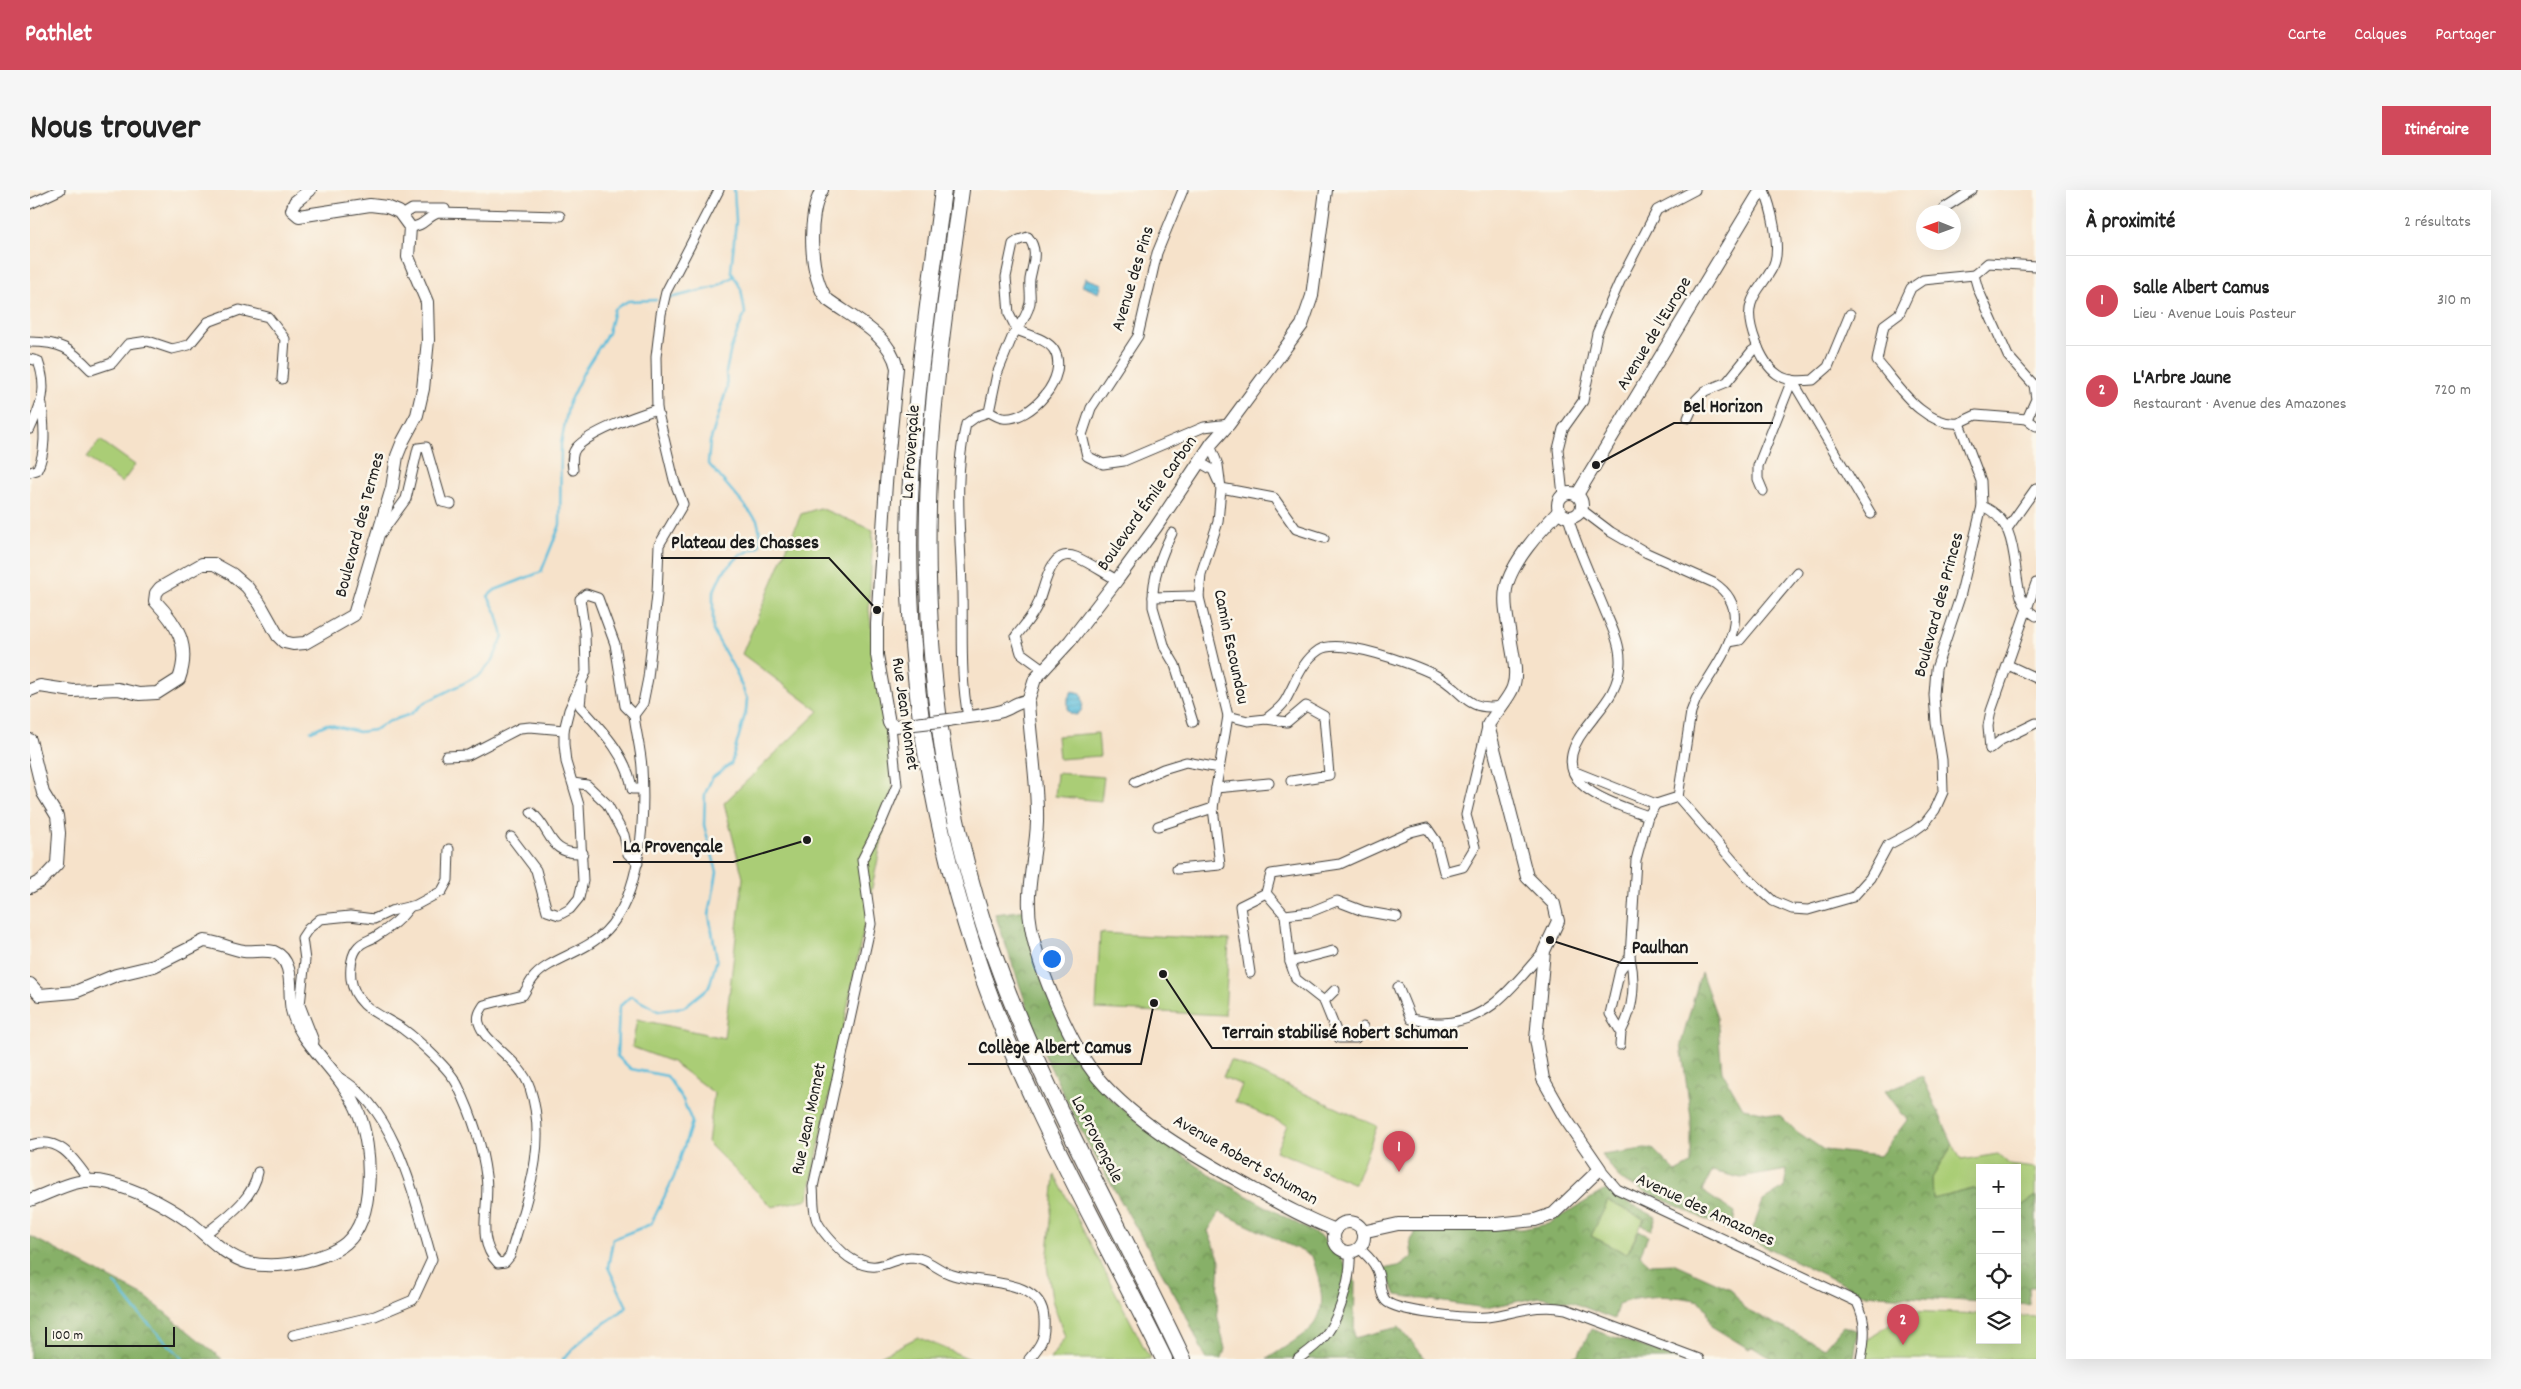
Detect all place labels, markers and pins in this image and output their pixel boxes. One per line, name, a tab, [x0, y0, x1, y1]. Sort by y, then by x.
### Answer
callout: Bel Horizon	[1674, 389, 1773, 423]
callout: Plateau des Chasses	[661, 524, 829, 558]
callout: La Provençale	[613, 828, 733, 862]
callout: Paulhan	[1621, 929, 1698, 963]
callout: Terrain stabilisé Robert Schuman	[1212, 1014, 1468, 1048]
callout: Collège Albert Camus	[968, 1030, 1141, 1064]
pin: 1	[1383, 1131, 1415, 1172]
pin: 2	[1887, 1304, 1919, 1345]

